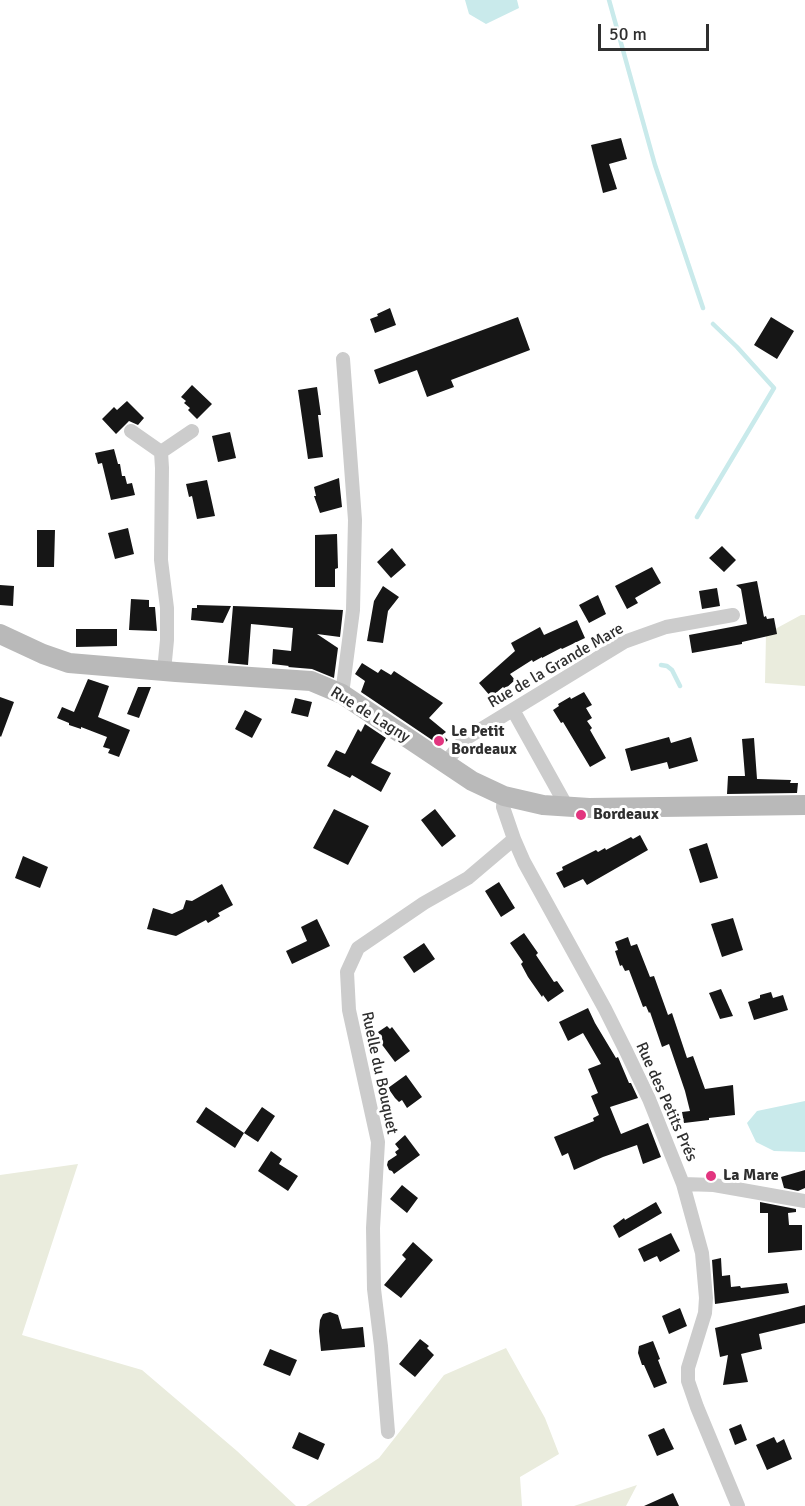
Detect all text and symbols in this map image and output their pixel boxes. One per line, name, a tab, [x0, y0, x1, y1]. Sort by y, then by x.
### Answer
scale bar	[601, 12, 712, 50]
text: 50 m	[609, 23, 647, 45]
street label: Rue de la Grande Mare	[485, 619, 627, 713]
street label: Rue de Lagny	[327, 683, 413, 747]
place label: Le Petit Bordeaux	[451, 722, 517, 760]
marker: Le Petit Bordeaux	[432, 734, 446, 748]
place label: Bordeaux	[593, 805, 659, 825]
marker: Bordeaux	[574, 808, 588, 822]
street label: Ruelle du Bouquet	[357, 1010, 401, 1136]
street label: Rue des Petits Prés	[631, 1039, 701, 1165]
place label: La Mare	[723, 1166, 779, 1186]
marker: La Mare	[704, 1169, 718, 1183]

